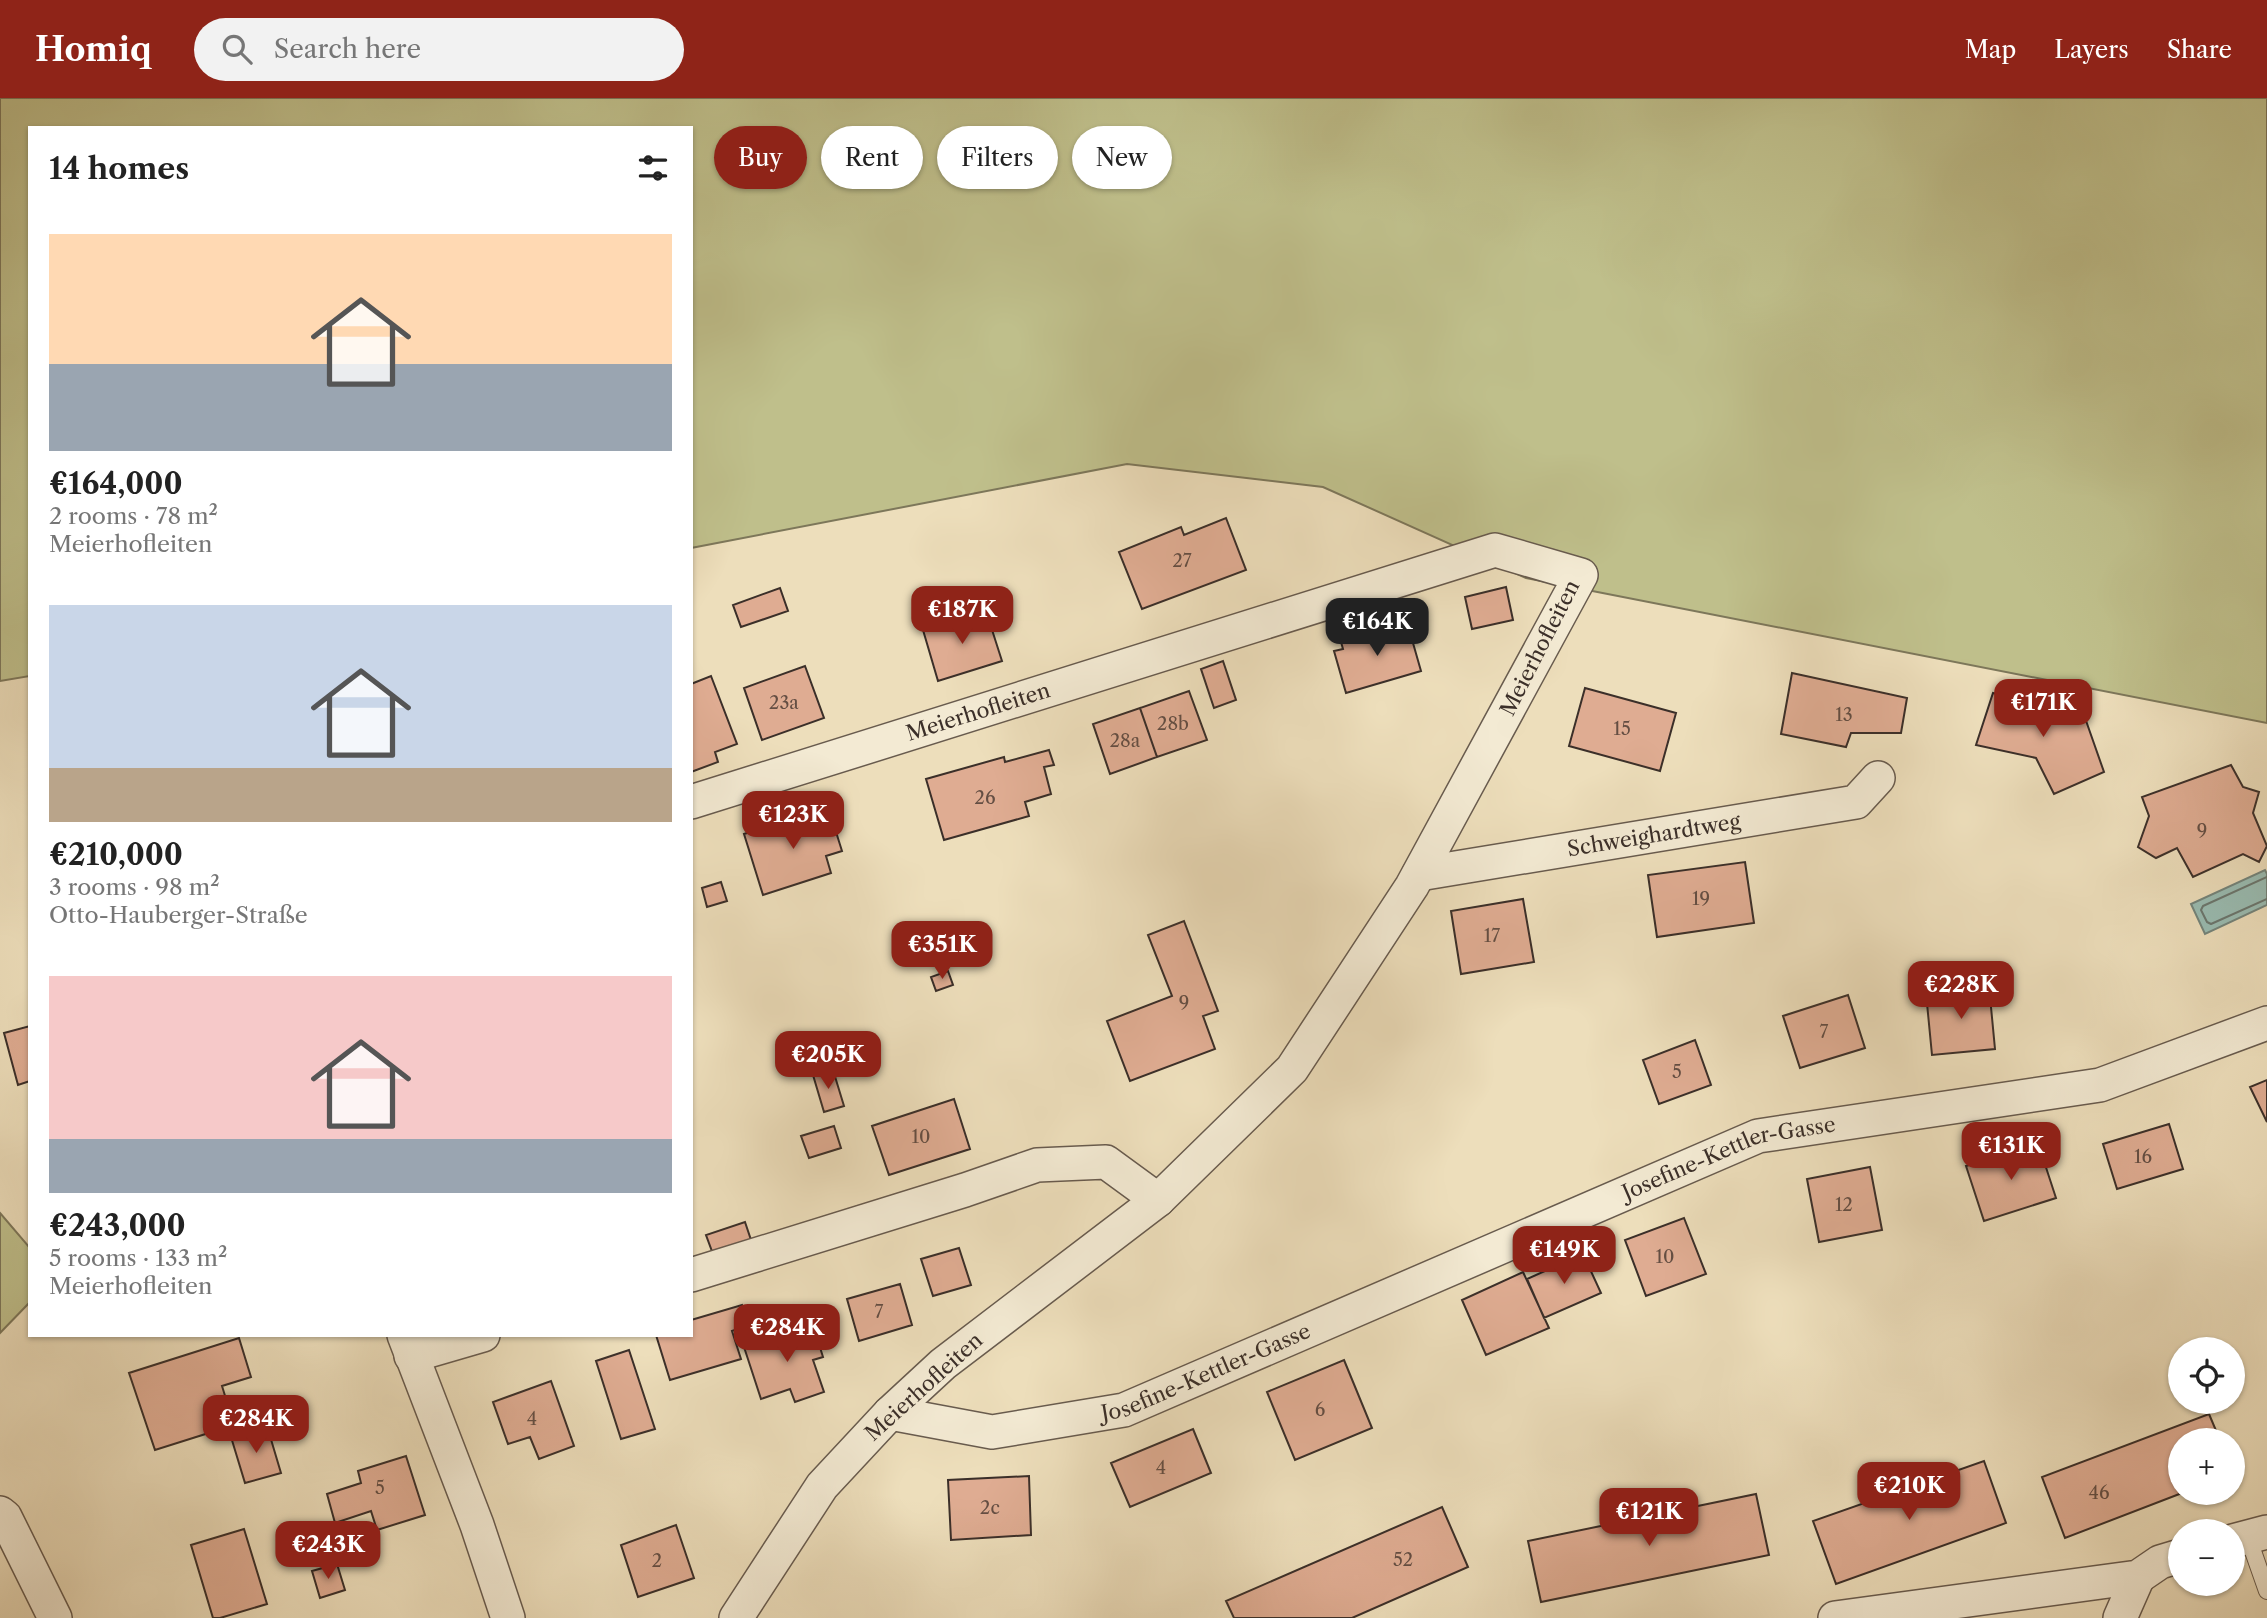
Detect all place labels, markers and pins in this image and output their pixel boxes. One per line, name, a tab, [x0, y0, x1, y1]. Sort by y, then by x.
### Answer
pin: €187K	[913, 587, 1011, 646]
pin: €164K	[1328, 598, 1426, 658]
pin: €171K	[1994, 680, 2092, 739]
pin: €123K	[744, 792, 842, 851]
pin: €351K	[893, 922, 991, 981]
pin: €228K	[1912, 962, 2010, 1021]
pin: €205K	[779, 1032, 877, 1091]
pin: €131K	[1962, 1122, 2060, 1182]
pin: €149K	[1515, 1226, 1613, 1286]
pin: €284K	[738, 1304, 836, 1364]
pin: €284K	[207, 1396, 305, 1455]
pin: €210K	[1860, 1462, 1958, 1522]
pin: €121K	[1600, 1488, 1698, 1548]
pin: €243K	[279, 1522, 377, 1581]

